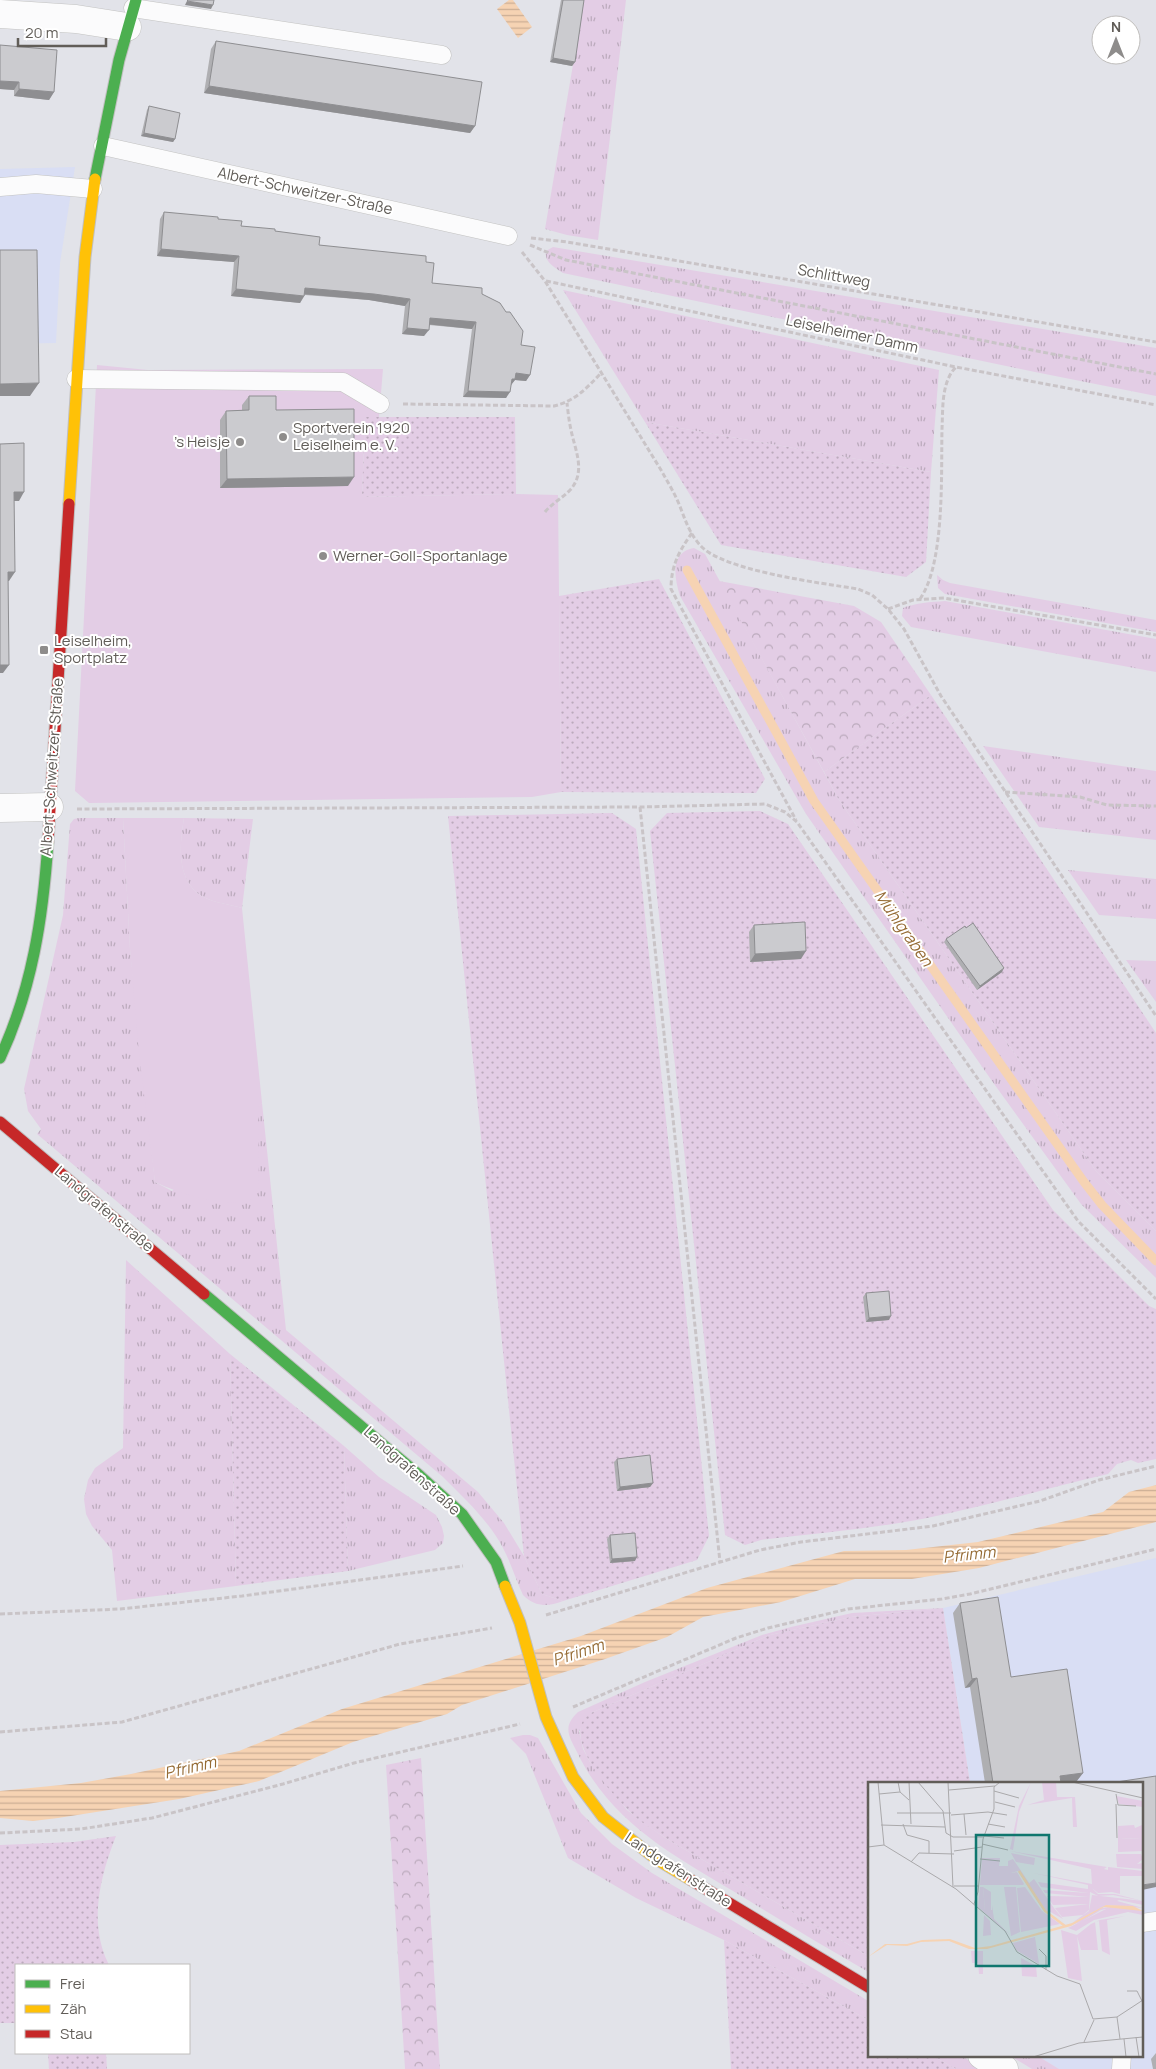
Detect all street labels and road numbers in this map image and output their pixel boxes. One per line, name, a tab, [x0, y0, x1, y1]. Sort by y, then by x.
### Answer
street label: Albert-Schweitzer-Straße	[216, 162, 395, 219]
street label: Schlittweg	[796, 259, 872, 292]
street label: Leiselheimer Damm	[784, 309, 920, 358]
street label: Albert-Schweitzer-Straße	[35, 677, 68, 857]
street label: Landgrafenstraße	[50, 1161, 159, 1257]
street label: Landgrafenstraße	[359, 1421, 465, 1520]
street label: Landgrafenstraße	[621, 1827, 736, 1912]

